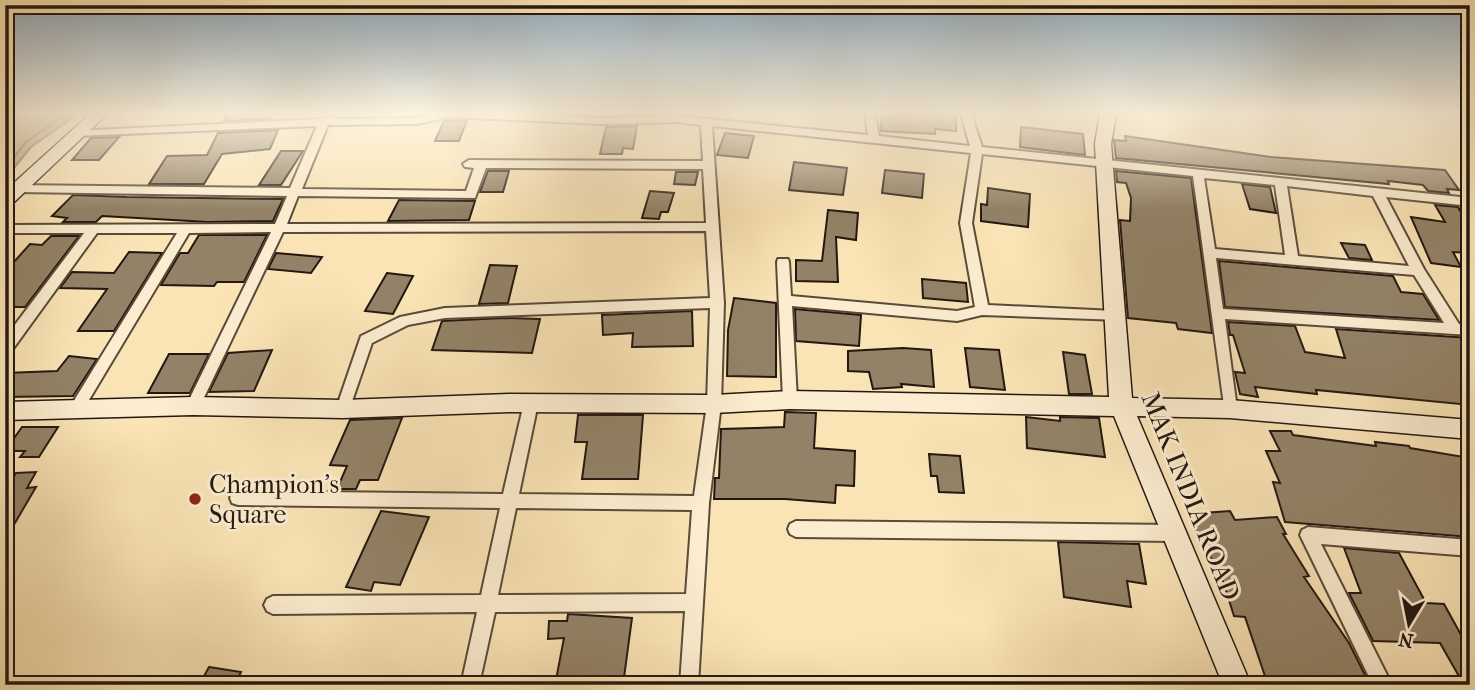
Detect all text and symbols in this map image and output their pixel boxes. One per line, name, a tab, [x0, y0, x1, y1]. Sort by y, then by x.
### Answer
street label: MAK INDIA ROAD	[1135, 387, 1246, 605]
place label: Champion's Square	[209, 469, 339, 530]
marker: Champion's Square	[187, 491, 203, 507]
north arrow	[1374, 588, 1444, 658]
text: N	[1397, 628, 1415, 652]

